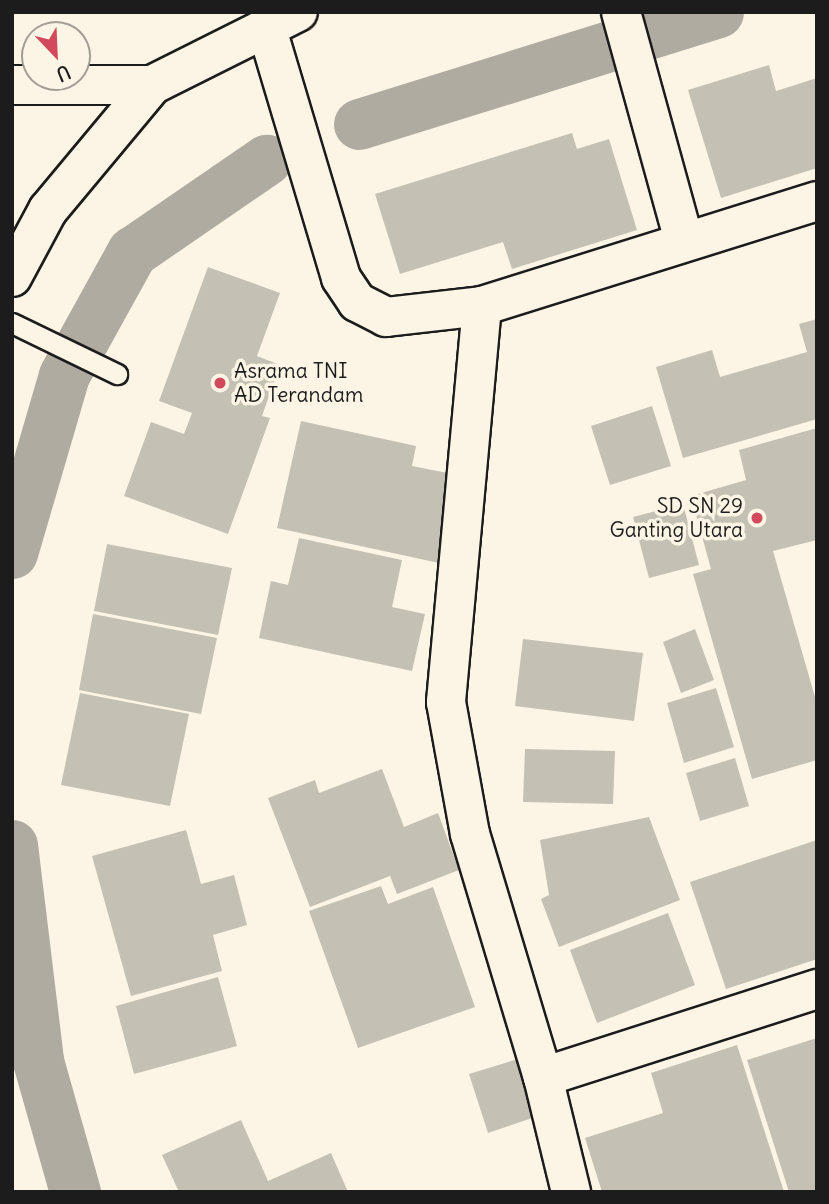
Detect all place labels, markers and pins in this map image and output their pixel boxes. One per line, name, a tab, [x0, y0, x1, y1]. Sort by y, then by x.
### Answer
place label: Asrama TNI AD Terandam	[234, 358, 363, 408]
marker: Asrama TNI AD Terandam	[212, 375, 228, 391]
place label: SD SN 29 Ganting Utara	[609, 493, 743, 543]
marker: SD SN 29 Ganting Utara	[749, 510, 765, 526]

